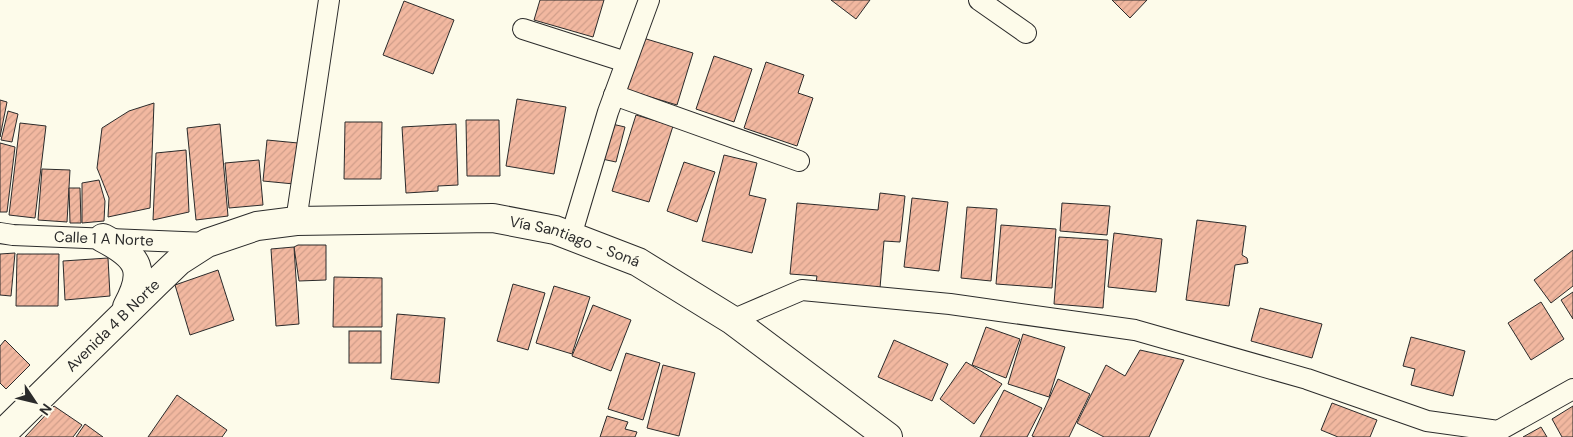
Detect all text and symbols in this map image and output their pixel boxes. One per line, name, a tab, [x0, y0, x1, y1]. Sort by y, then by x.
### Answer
street label: Vía Santiago - Soná	[508, 211, 643, 272]
street label: Calle 1 A Norte	[53, 227, 154, 251]
street label: Avenida 4 B Norte	[61, 275, 164, 376]
north arrow	[10, 377, 60, 427]
text: N	[35, 400, 56, 419]

